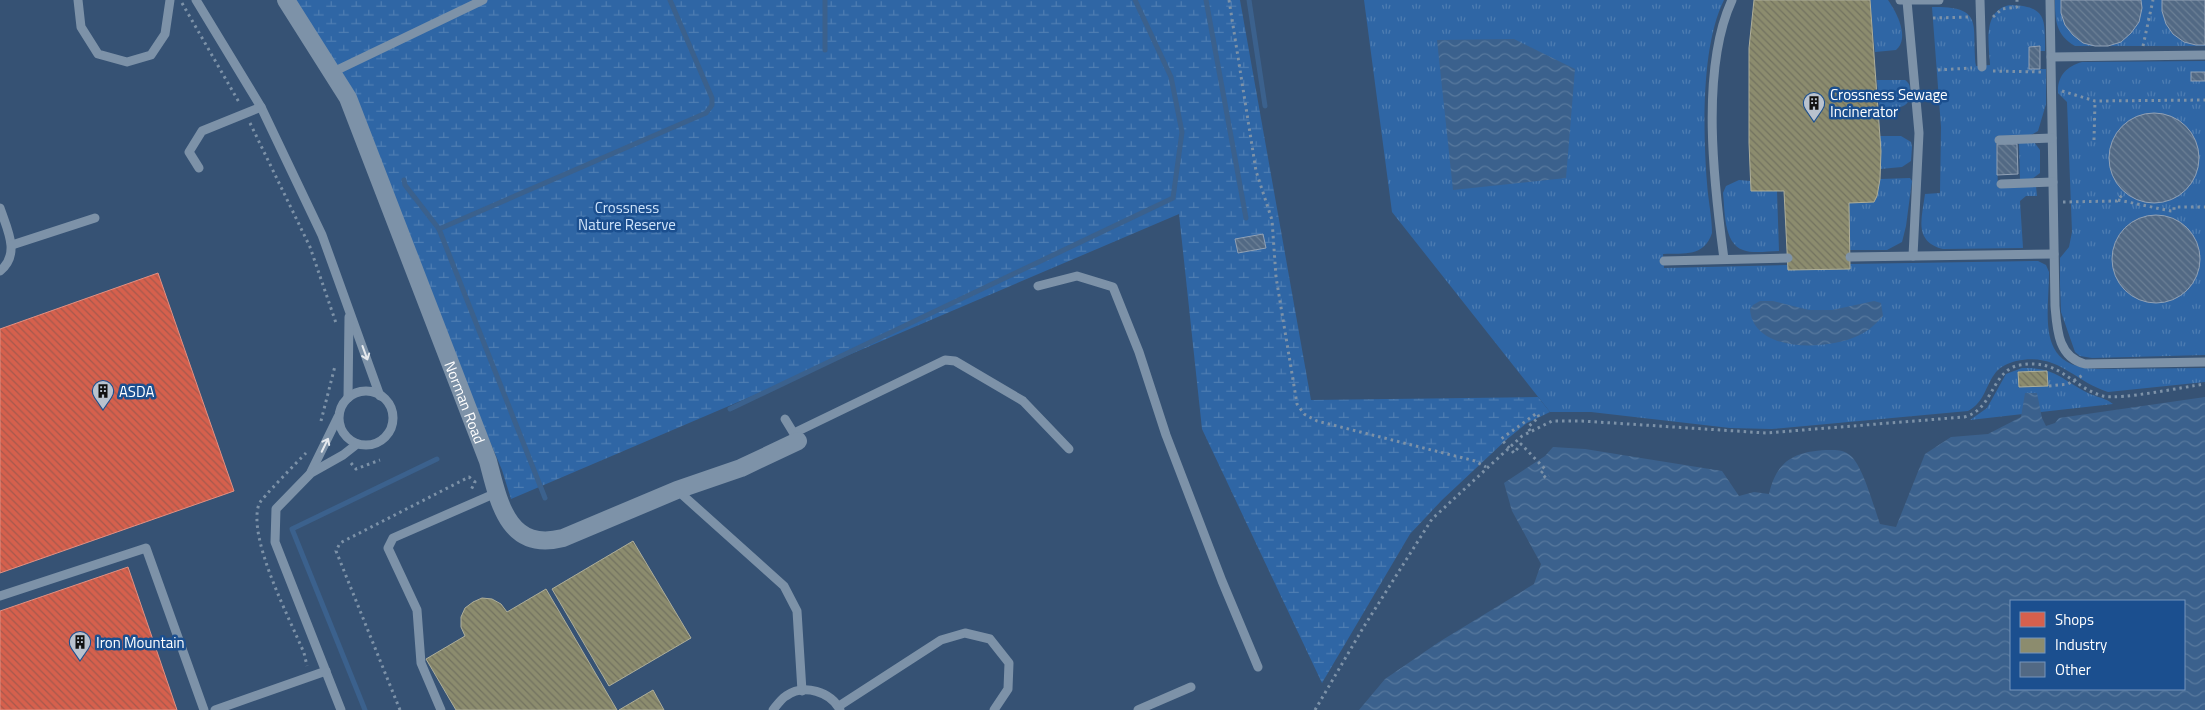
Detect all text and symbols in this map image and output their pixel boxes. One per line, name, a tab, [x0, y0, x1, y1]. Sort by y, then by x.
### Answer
place label: Crossness Sewage Incinerator	[1830, 83, 1948, 123]
building icon: Crossness Sewage Incinerator	[1802, 91, 1826, 122]
park label: Crossness Nature Reserve	[578, 196, 676, 236]
one-way arrow	[361, 344, 370, 360]
street label: Norman Road	[439, 357, 492, 447]
building icon: ASDA	[91, 379, 115, 410]
place label: ASDA	[119, 380, 154, 403]
one-way arrow	[320, 437, 330, 452]
legend	[2010, 600, 2185, 690]
text: Shops	[2055, 608, 2094, 631]
building icon: Iron Mountain	[68, 630, 92, 661]
place label: Iron Mountain	[96, 631, 185, 654]
text: Industry	[2055, 633, 2107, 656]
text: Other	[2055, 658, 2091, 681]

